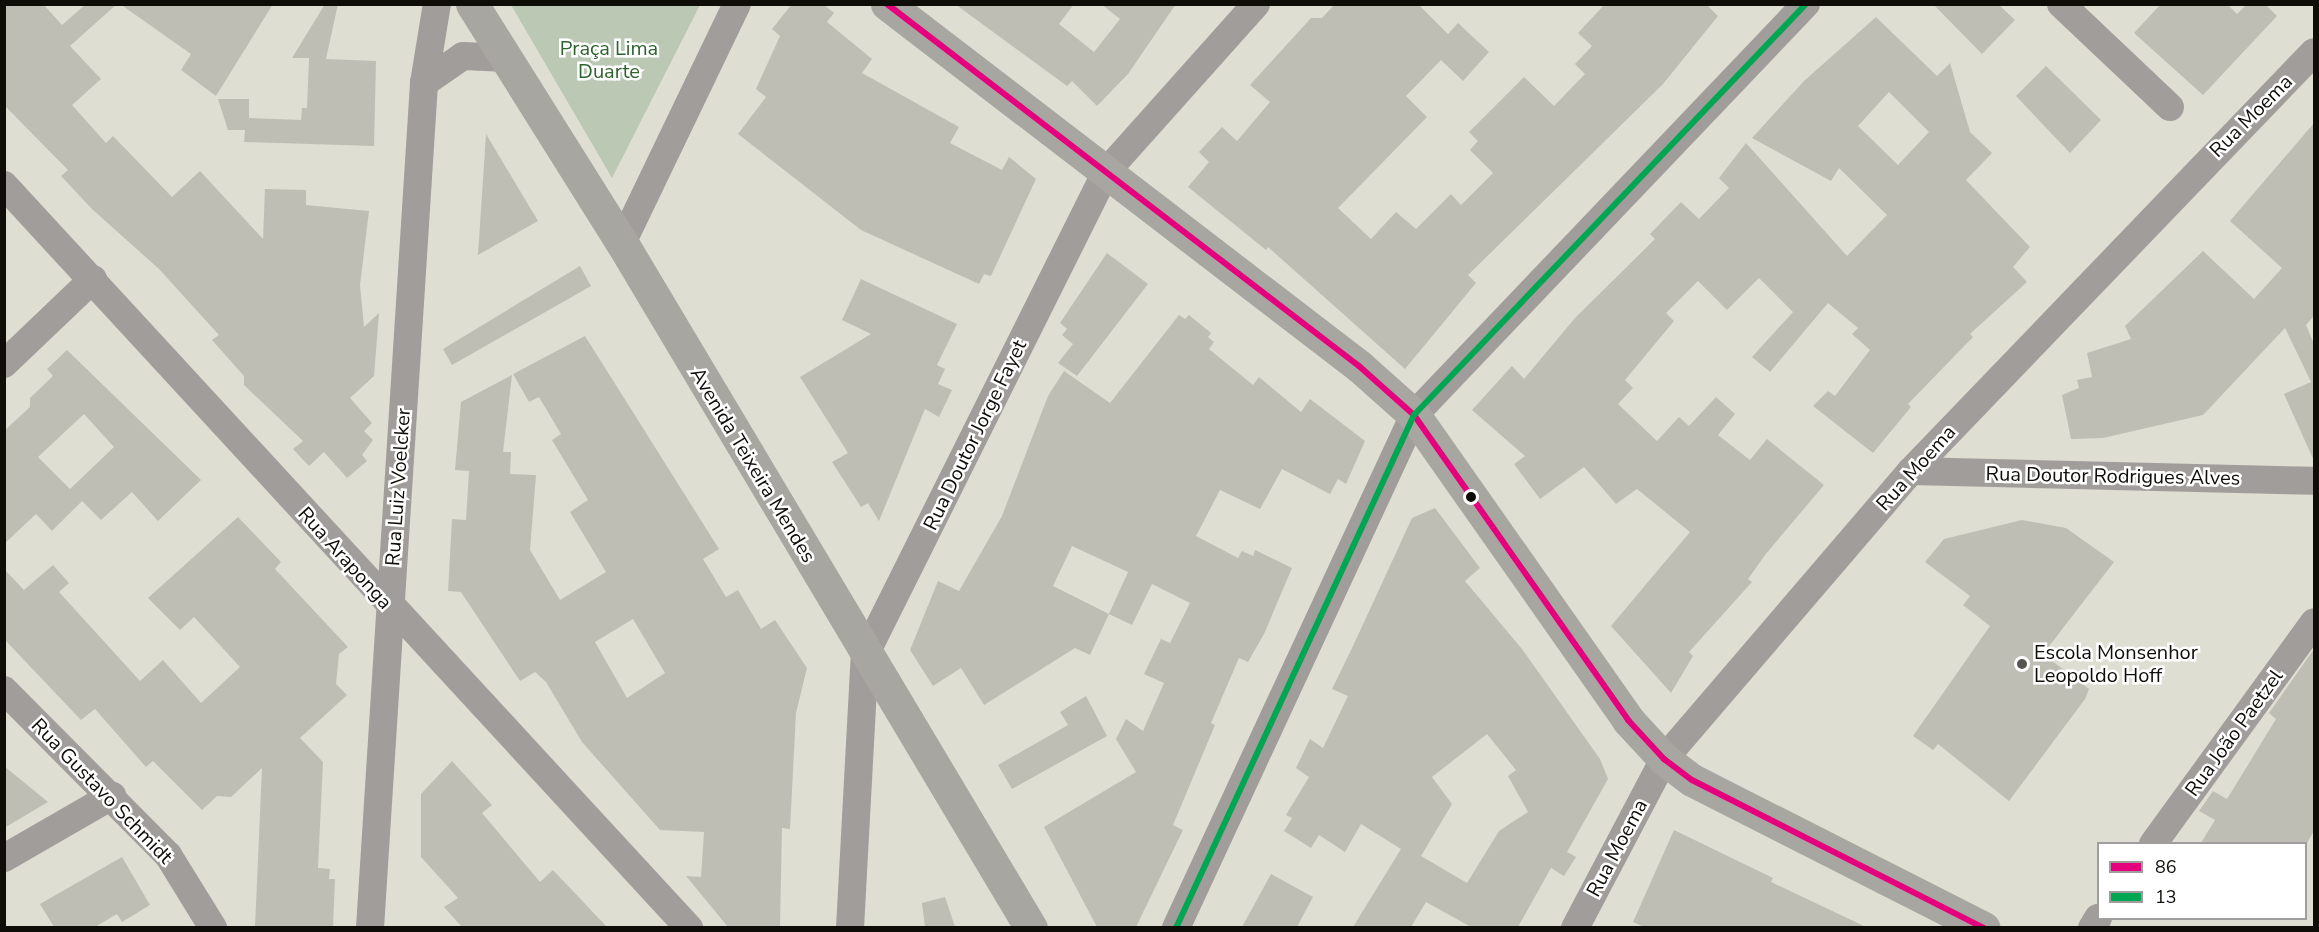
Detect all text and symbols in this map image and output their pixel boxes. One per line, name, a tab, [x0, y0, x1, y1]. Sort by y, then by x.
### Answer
park label: Praça Lima Duarte	[560, 37, 658, 84]
street label: Rua Moema	[2205, 70, 2297, 162]
street label: Rua Doutor Jorge Fayet	[918, 336, 1032, 534]
street label: Avenida Teixeira Mendes	[685, 363, 821, 567]
street label: Rua Luiz Voelcker	[381, 407, 415, 567]
street label: Rua Moema	[1871, 420, 1961, 516]
street label: Rua Doutor Rodrigues Alves	[1986, 462, 2240, 490]
unlabelled marker	[1465, 491, 1477, 503]
street label: Rua Araponga	[293, 502, 397, 614]
place label: Escola Monsenhor Leopoldo Hoff	[2034, 640, 2198, 687]
marker: Escola Monsenhor Leopoldo Hoff	[2015, 657, 2029, 671]
street label: Rua João Paetzel	[2180, 665, 2288, 801]
street label: Rua Gustavo Schmidt	[26, 713, 178, 869]
street label: Rua Moema	[1581, 795, 1653, 901]
legend	[2097, 842, 2307, 920]
text: 86	[2155, 855, 2177, 879]
text: 13	[2155, 885, 2177, 909]

